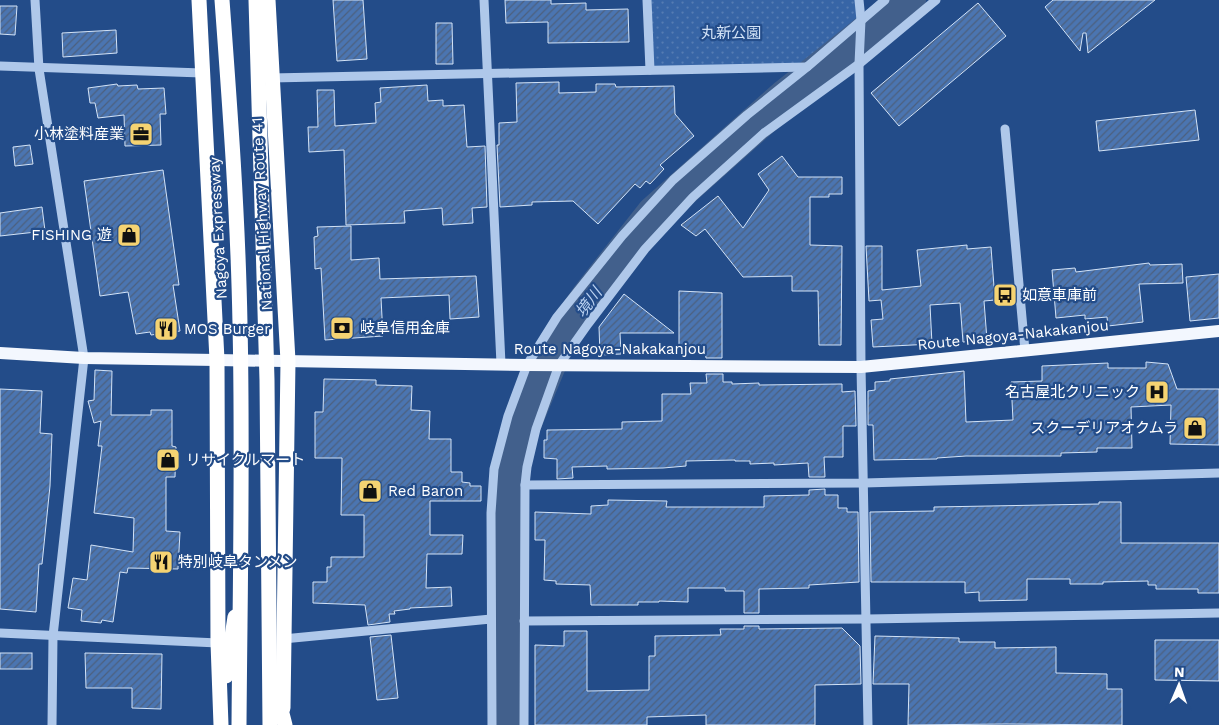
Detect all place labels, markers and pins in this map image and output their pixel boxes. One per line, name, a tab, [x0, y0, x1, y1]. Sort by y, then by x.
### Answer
office icon: 小林塗料産業	[128, 121, 154, 147]
place label: 小林塗料産業	[34, 125, 124, 143]
shop icon: FISHING 遊	[116, 222, 142, 248]
place label: FISHING 遊	[31, 226, 112, 244]
bus stop icon: 如意車庫前	[992, 282, 1018, 308]
place label: 如意車庫前	[1022, 286, 1097, 304]
bank icon: 岐阜信用金庫	[329, 315, 355, 341]
restaurant icon: MOS Burger	[153, 316, 179, 342]
place label: 岐阜信用金庫	[360, 319, 450, 337]
place label: MOS Burger	[184, 320, 270, 338]
hospital icon: 名古屋北クリニック	[1144, 379, 1170, 405]
place label: 名古屋北クリニック	[1005, 383, 1140, 401]
shop icon: スクーデリアオクムラ	[1182, 415, 1208, 441]
place label: スクーデリアオクムラ	[1030, 419, 1178, 437]
shop icon: リサイクルマート	[155, 447, 181, 473]
place label: リサイクルマート	[186, 451, 305, 469]
shop icon: Red Baron	[357, 478, 383, 504]
place label: Red Baron	[388, 482, 463, 500]
restaurant icon: 特別岐阜タンメン	[148, 549, 174, 575]
place label: 特別岐阜タンメン	[178, 553, 298, 571]

